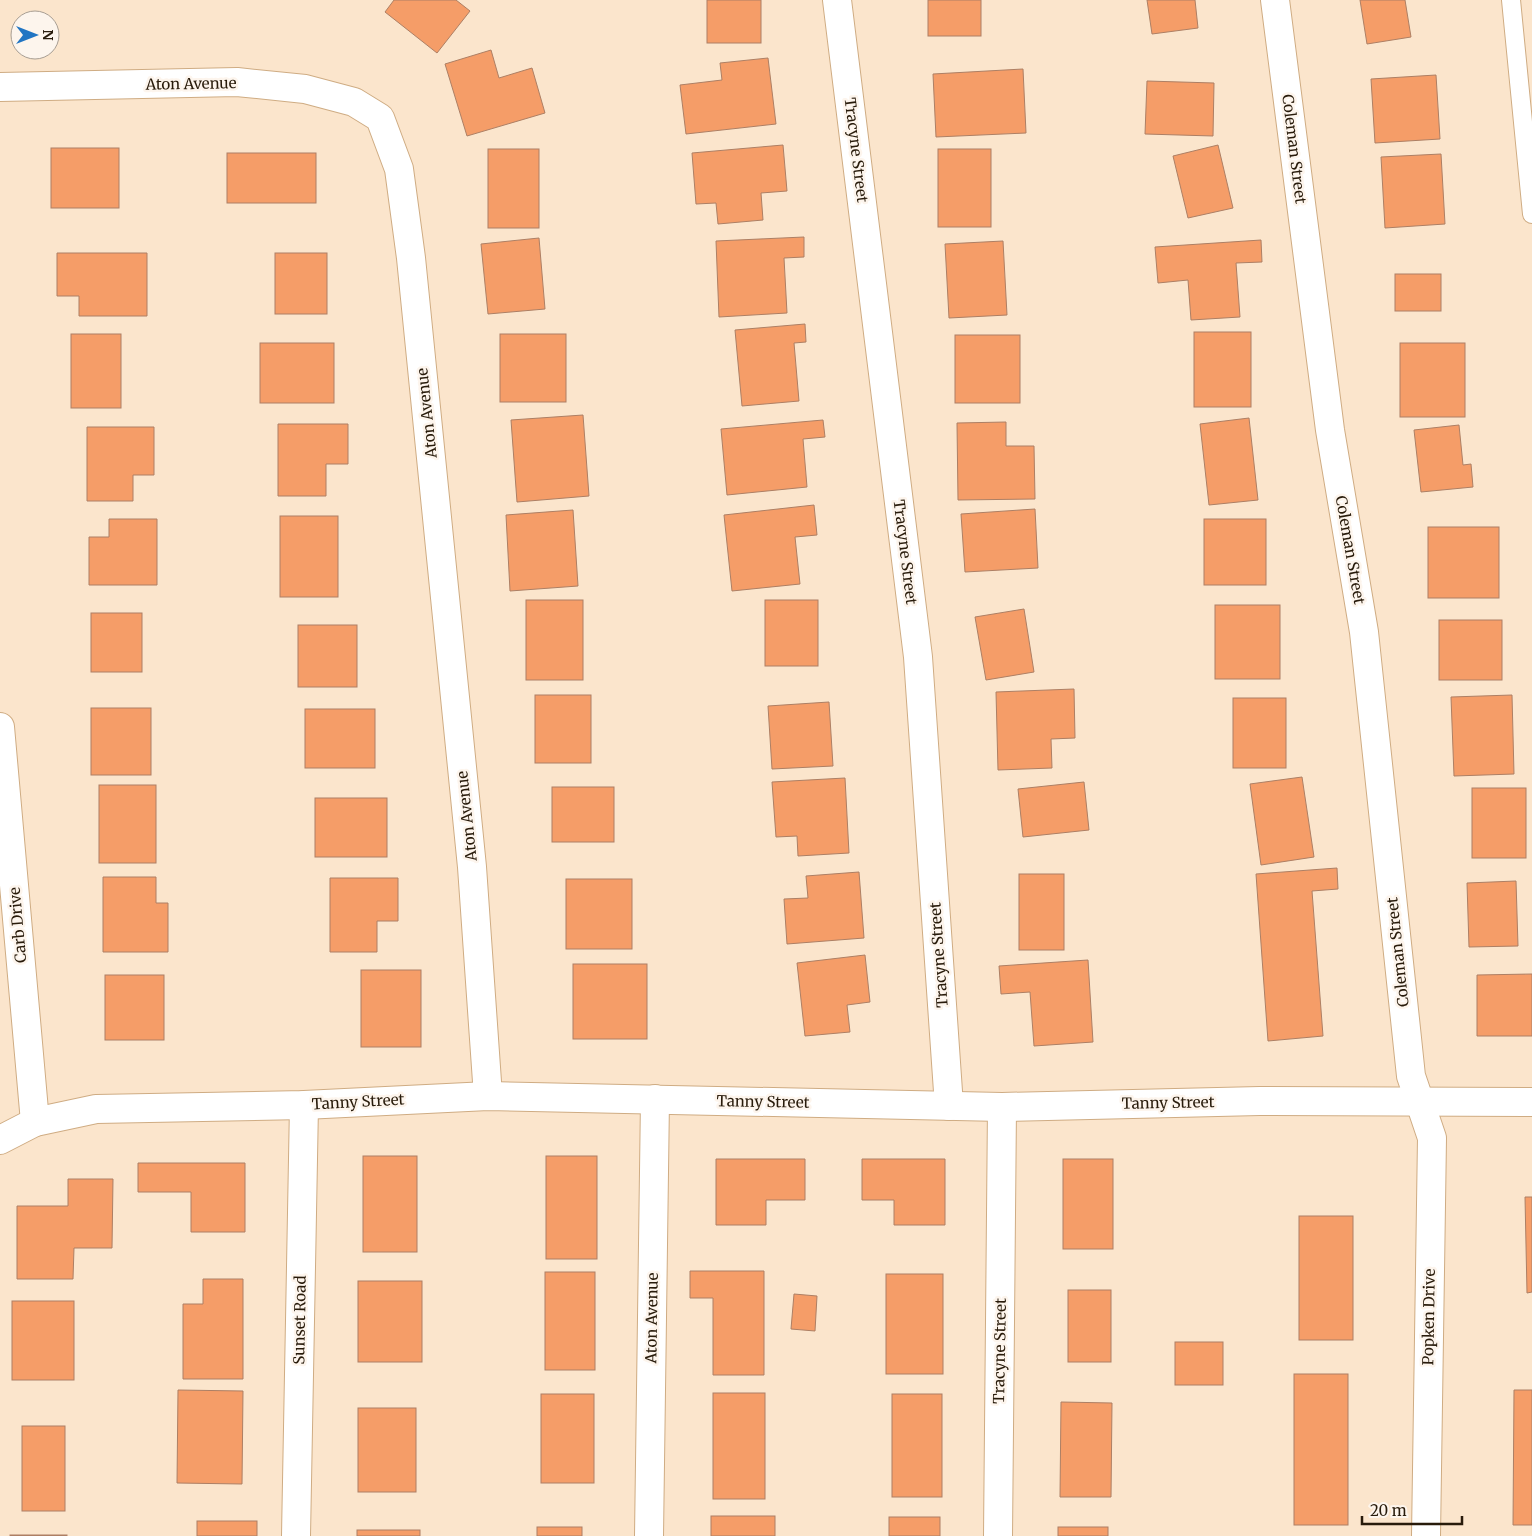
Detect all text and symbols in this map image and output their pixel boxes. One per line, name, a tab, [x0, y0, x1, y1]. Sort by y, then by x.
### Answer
north arrow	[10, 10, 60, 60]
text: N	[39, 29, 57, 41]
street label: Aton Avenue	[144, 73, 237, 94]
street label: Coleman Street	[1278, 93, 1311, 205]
street label: Tracyne Street	[841, 96, 872, 204]
street label: Aton Avenue	[412, 367, 441, 460]
street label: Coleman Street	[1332, 494, 1369, 606]
street label: Tracyne Street	[890, 498, 921, 606]
street label: Aton Avenue	[452, 770, 481, 863]
street label: Carb Drive	[5, 886, 30, 964]
street label: Coleman Street	[1382, 896, 1413, 1008]
street label: Tracyne Street	[925, 902, 952, 1008]
street label: Tanny Street	[311, 1090, 405, 1113]
street label: Tanny Street	[716, 1091, 810, 1112]
street label: Tanny Street	[1121, 1092, 1215, 1113]
street label: Popken Drive	[1418, 1268, 1439, 1365]
street label: Aton Avenue	[641, 1272, 662, 1365]
street label: Sunset Road	[289, 1275, 310, 1365]
street label: Tracyne Street	[989, 1298, 1010, 1404]
scale bar	[1362, 1494, 1462, 1526]
text: 20 m	[1370, 1501, 1407, 1520]

